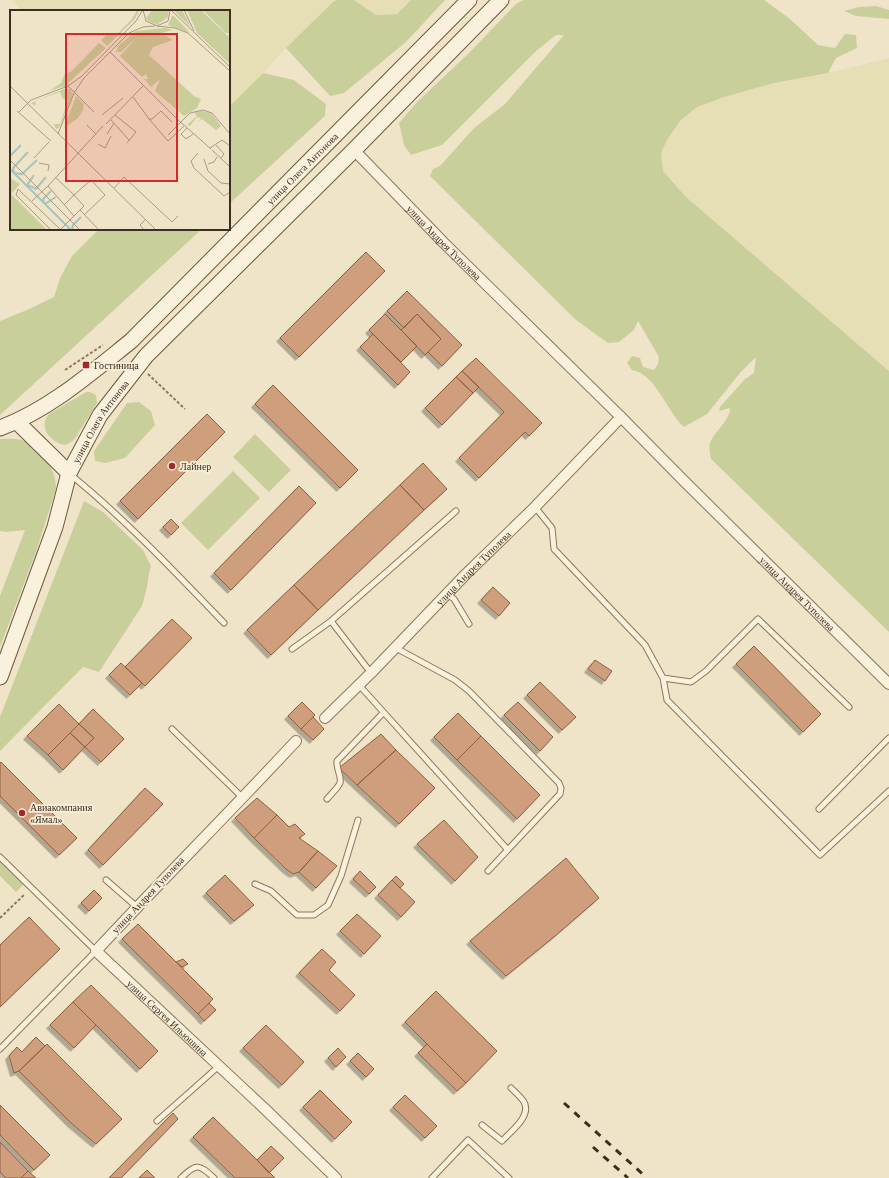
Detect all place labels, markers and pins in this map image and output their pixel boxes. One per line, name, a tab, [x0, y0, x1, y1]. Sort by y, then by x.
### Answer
marker: Гостиница	[81, 360, 91, 370]
place label: Гостиница	[94, 360, 139, 371]
marker: Лайнер	[167, 461, 177, 471]
place label: Лайнер	[180, 461, 211, 472]
place label: Авиакомпания «Ямал»	[30, 802, 93, 825]
marker: Авиакомпания «Ямал»	[17, 808, 27, 818]

